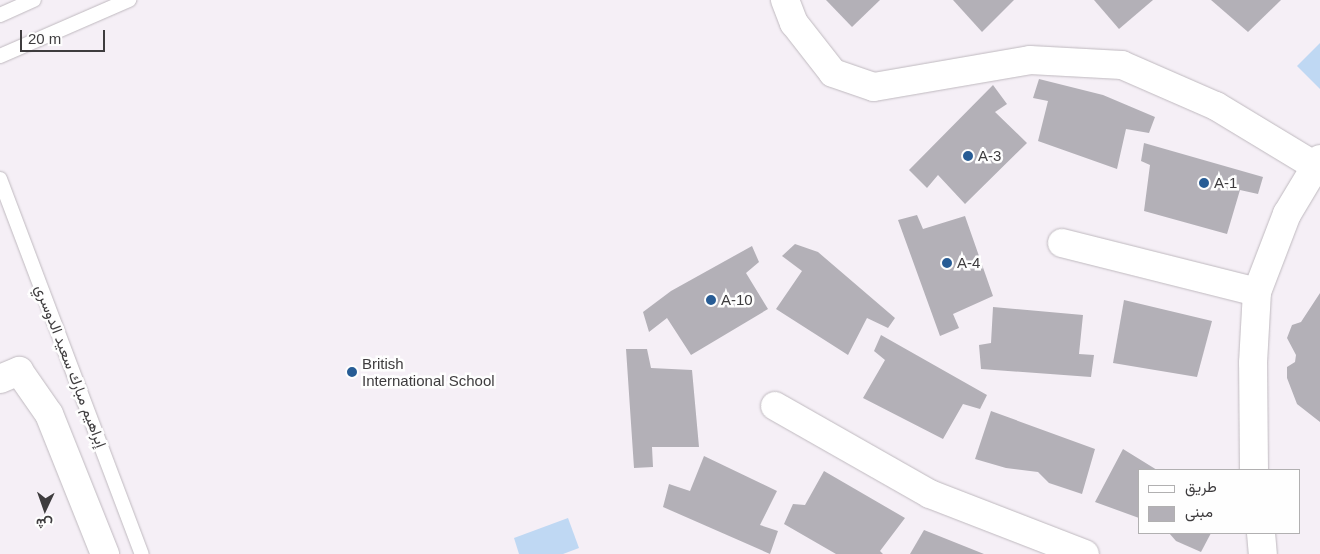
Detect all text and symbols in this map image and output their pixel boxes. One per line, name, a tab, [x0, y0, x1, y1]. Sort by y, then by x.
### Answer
scale bar	[22, 20, 108, 52]
text: 20 m	[28, 30, 61, 47]
place label: A-3	[978, 147, 1001, 165]
marker: A-3	[962, 150, 974, 162]
place label: A-1	[1214, 174, 1237, 192]
marker: A-1	[1198, 177, 1210, 189]
place label: A-4	[957, 254, 980, 272]
marker: A-4	[941, 257, 953, 269]
street label: إبراهيم مبارك سعيد الدوسري	[32, 282, 110, 450]
place label: A-10	[721, 291, 753, 309]
marker: A-10	[705, 294, 717, 306]
place label: British International School	[362, 354, 495, 389]
marker: British International School	[346, 366, 358, 378]
legend	[1138, 469, 1300, 534]
text: طريق	[1185, 478, 1217, 495]
north arrow	[20, 484, 70, 534]
text: مبنى	[1185, 503, 1213, 520]
text: ش	[35, 516, 53, 532]

